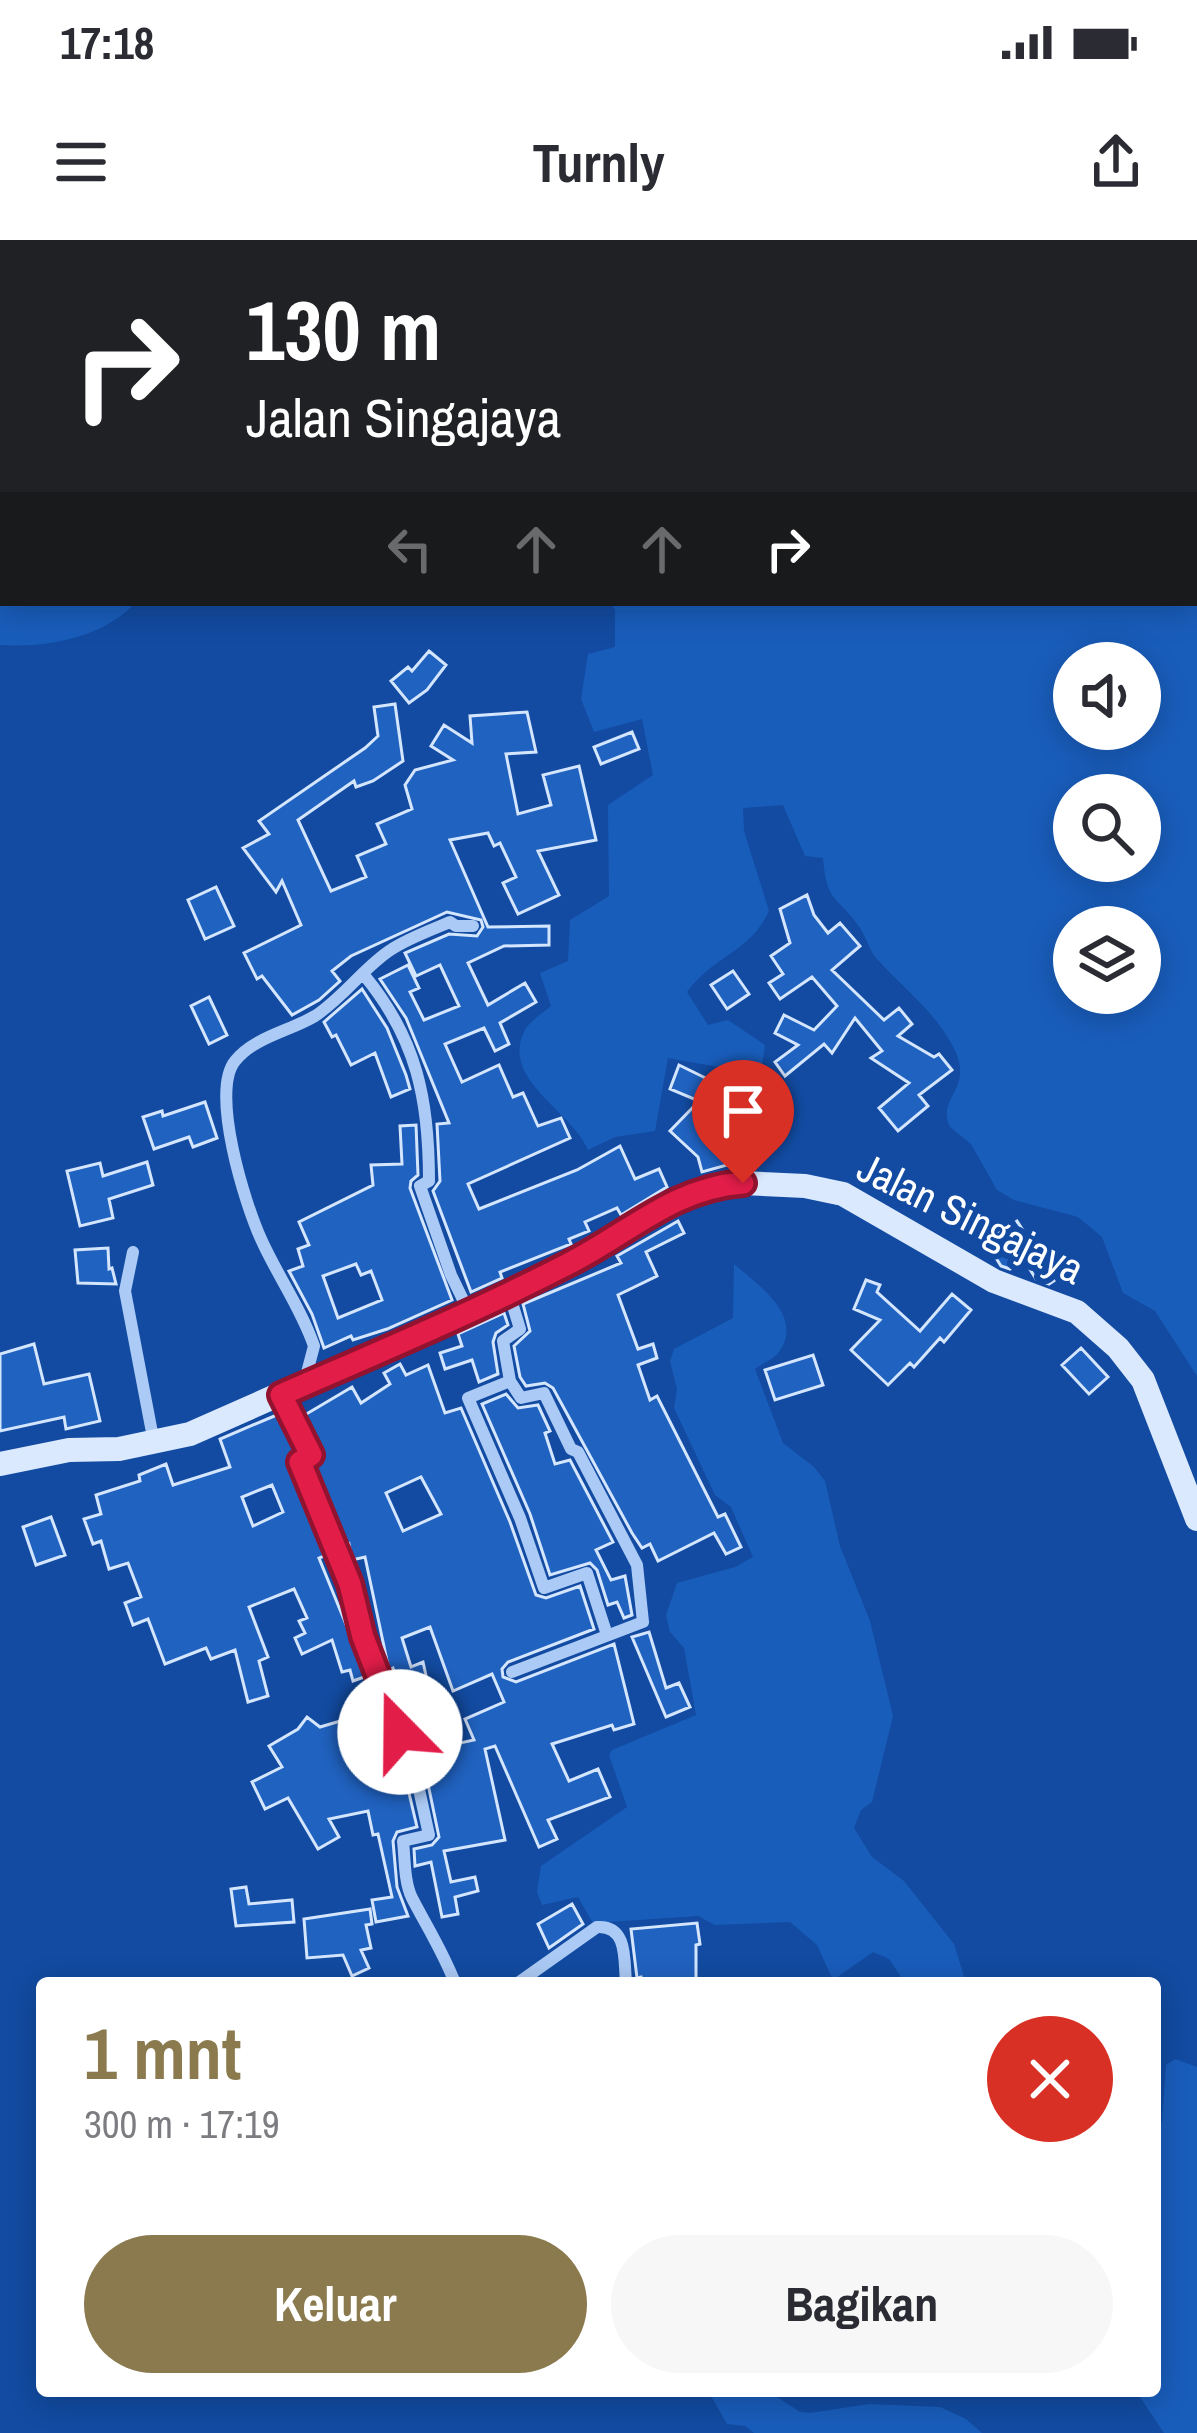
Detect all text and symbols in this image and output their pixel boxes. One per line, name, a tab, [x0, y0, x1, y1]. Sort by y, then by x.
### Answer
text: 17:18	[60, 12, 154, 73]
text: Turnly	[532, 126, 665, 199]
icon: menu	[48, 129, 114, 195]
icon: share	[1083, 129, 1149, 195]
text: 130 m	[246, 273, 441, 386]
icon: right	[48, 288, 204, 444]
text: Jalan Singajaya	[246, 381, 561, 454]
icon: left	[377, 516, 443, 582]
icon: ahead	[503, 516, 569, 582]
icon: ahead	[629, 516, 695, 582]
icon: right	[755, 516, 821, 582]
map controls	[1053, 642, 1161, 1014]
button: sound	[1053, 642, 1161, 750]
button: search	[1053, 774, 1161, 882]
button: layers	[1053, 906, 1161, 1014]
pin	[692, 1060, 794, 1183]
icon: arrive	[710, 1078, 776, 1144]
street label: Jalan Singajaya	[849, 1139, 1093, 1297]
position arrow	[337, 1669, 463, 1795]
text: 1 mnt	[84, 2004, 241, 2101]
button: close	[987, 2016, 1113, 2142]
text: 300 m · 17:19	[84, 2098, 280, 2150]
button: Keluar	[84, 2235, 587, 2373]
button: Bagikan	[611, 2235, 1113, 2373]

